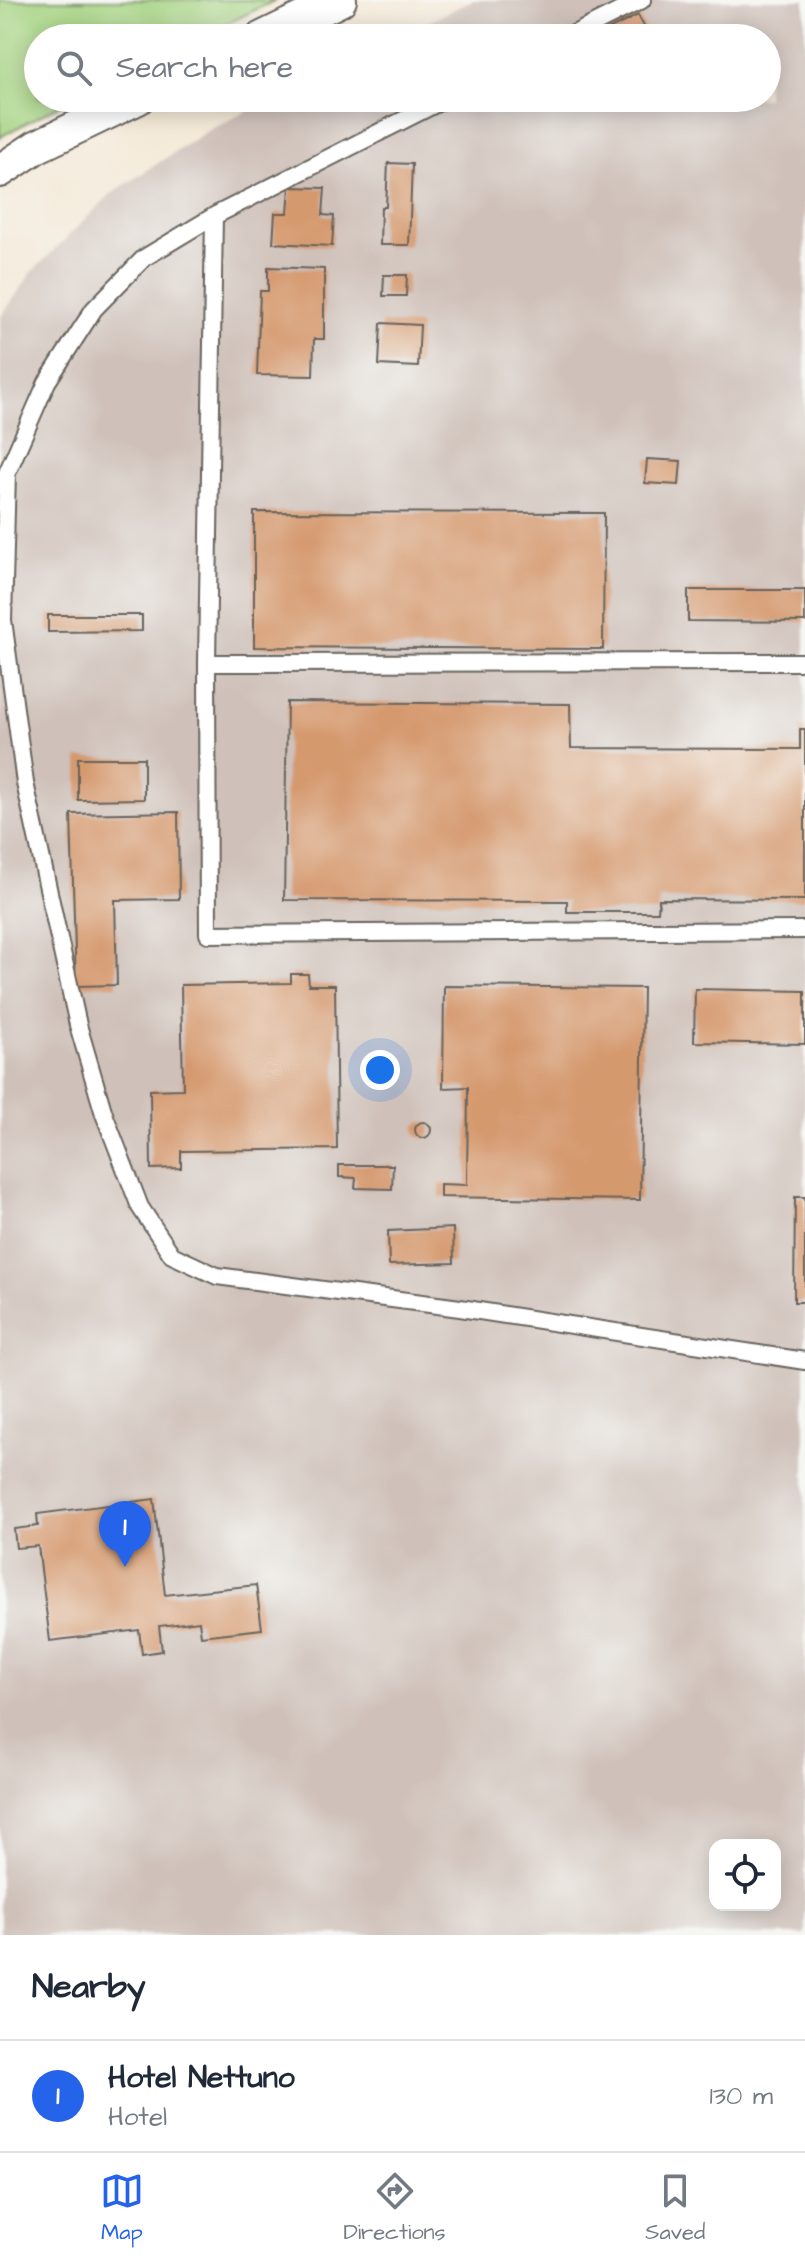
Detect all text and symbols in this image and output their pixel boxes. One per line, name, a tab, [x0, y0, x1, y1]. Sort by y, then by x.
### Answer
search box	[24, 24, 781, 112]
icon: search	[52, 46, 96, 90]
text: Search here	[116, 47, 293, 89]
your location	[360, 1050, 400, 1090]
pin: 1	[99, 1501, 151, 1567]
map controls	[709, 1839, 781, 1911]
button: locate	[709, 1839, 781, 1911]
text: Nearby	[32, 1963, 146, 2011]
text: Hotel Nettuno	[108, 2057, 295, 2099]
text: 1	[56, 2078, 60, 2114]
text: 130 m	[709, 2078, 773, 2114]
text: Hotel	[108, 2099, 167, 2135]
tab: Map	[100, 2169, 144, 2248]
tab: Directions	[343, 2169, 446, 2248]
tab: Saved	[645, 2169, 705, 2248]

